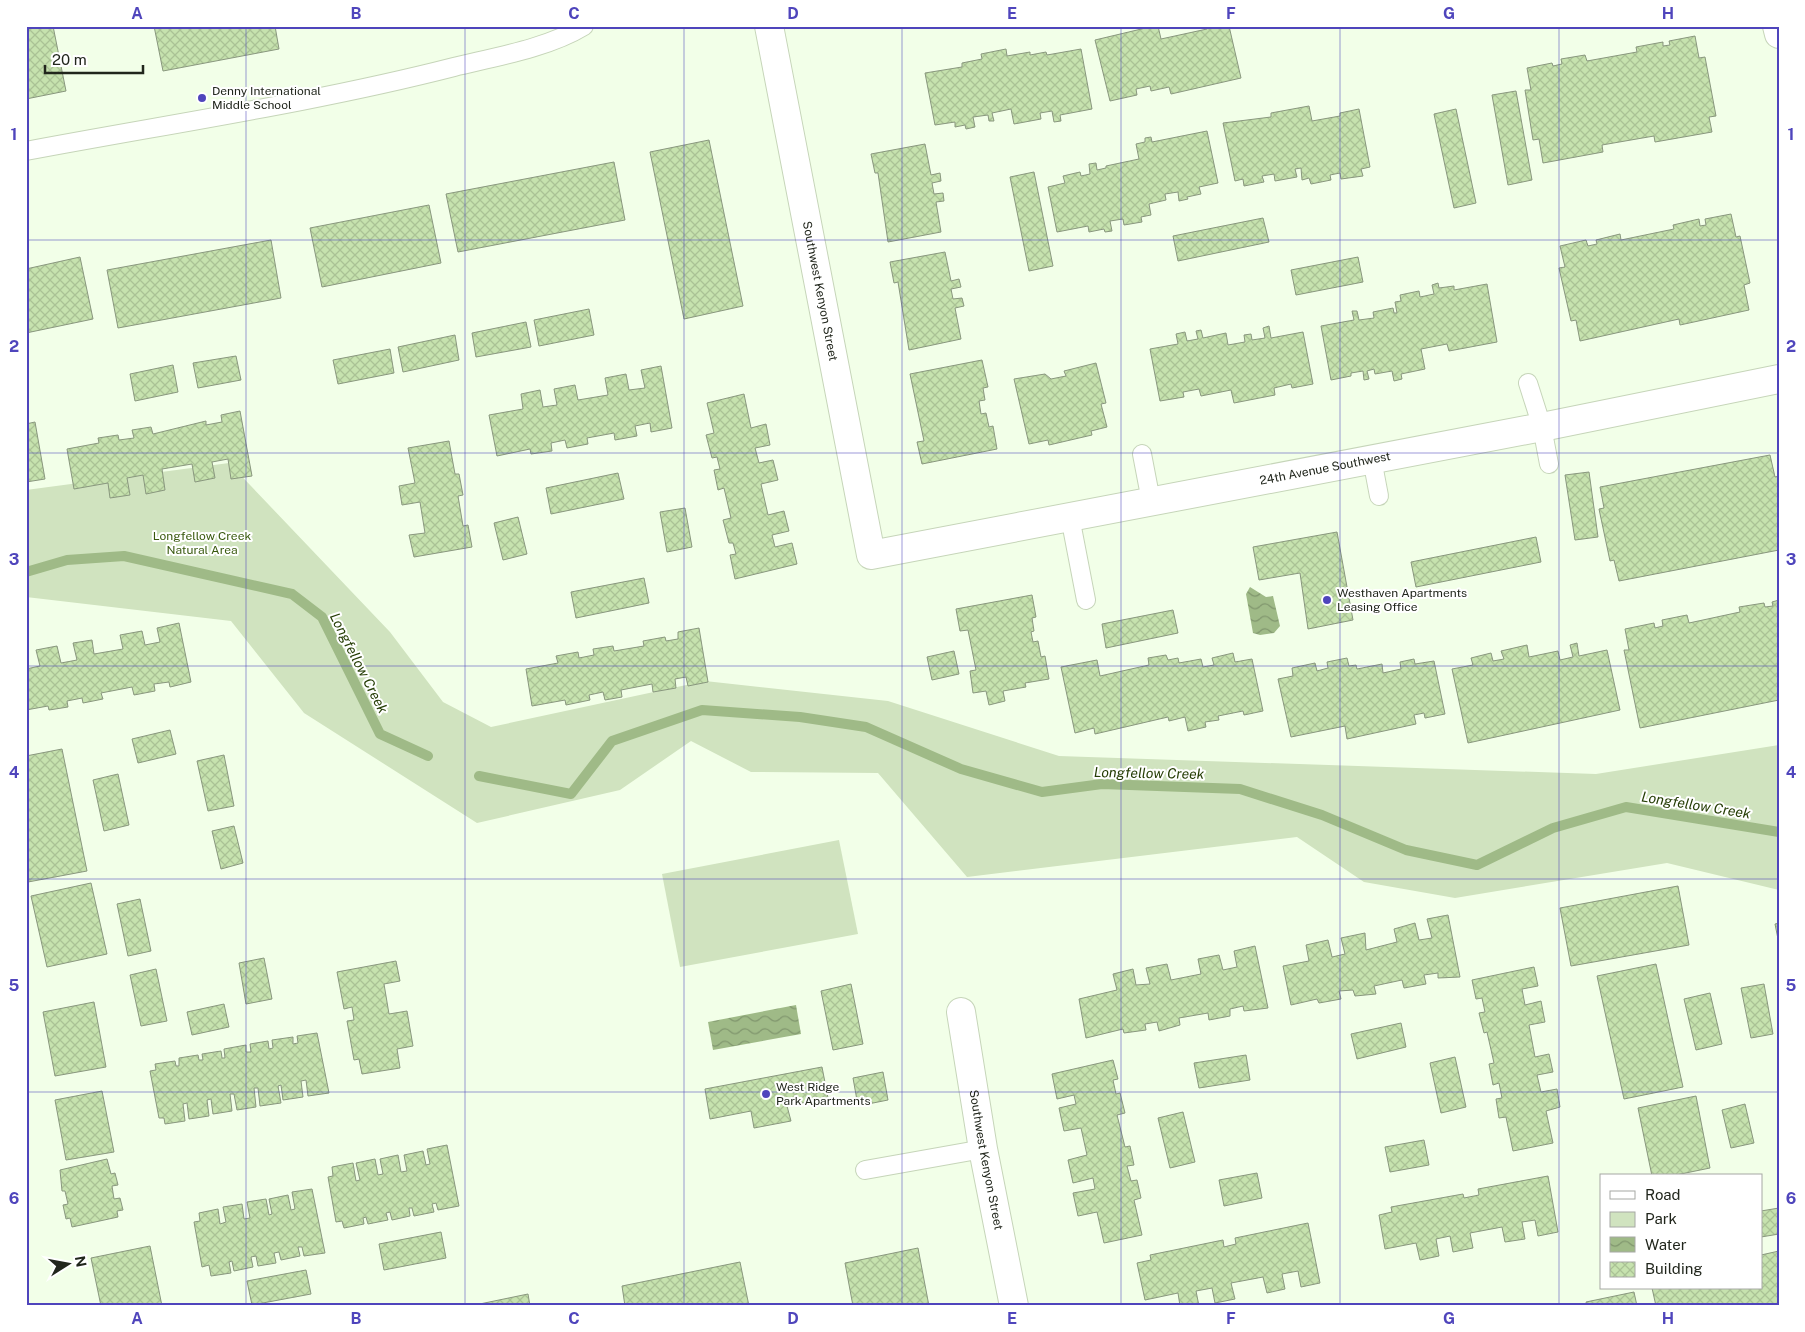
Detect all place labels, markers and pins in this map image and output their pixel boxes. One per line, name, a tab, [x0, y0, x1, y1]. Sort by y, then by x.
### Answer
place label: Denny International Middle School	[212, 84, 321, 112]
marker: Denny International Middle School	[196, 92, 208, 104]
place label: Westhaven Apartments Leasing Office	[1337, 586, 1467, 614]
marker: Westhaven Apartments Leasing Office	[1321, 594, 1333, 606]
place label: West Ridge Park Apartments	[776, 1080, 870, 1108]
marker: West Ridge Park Apartments	[760, 1088, 772, 1100]

